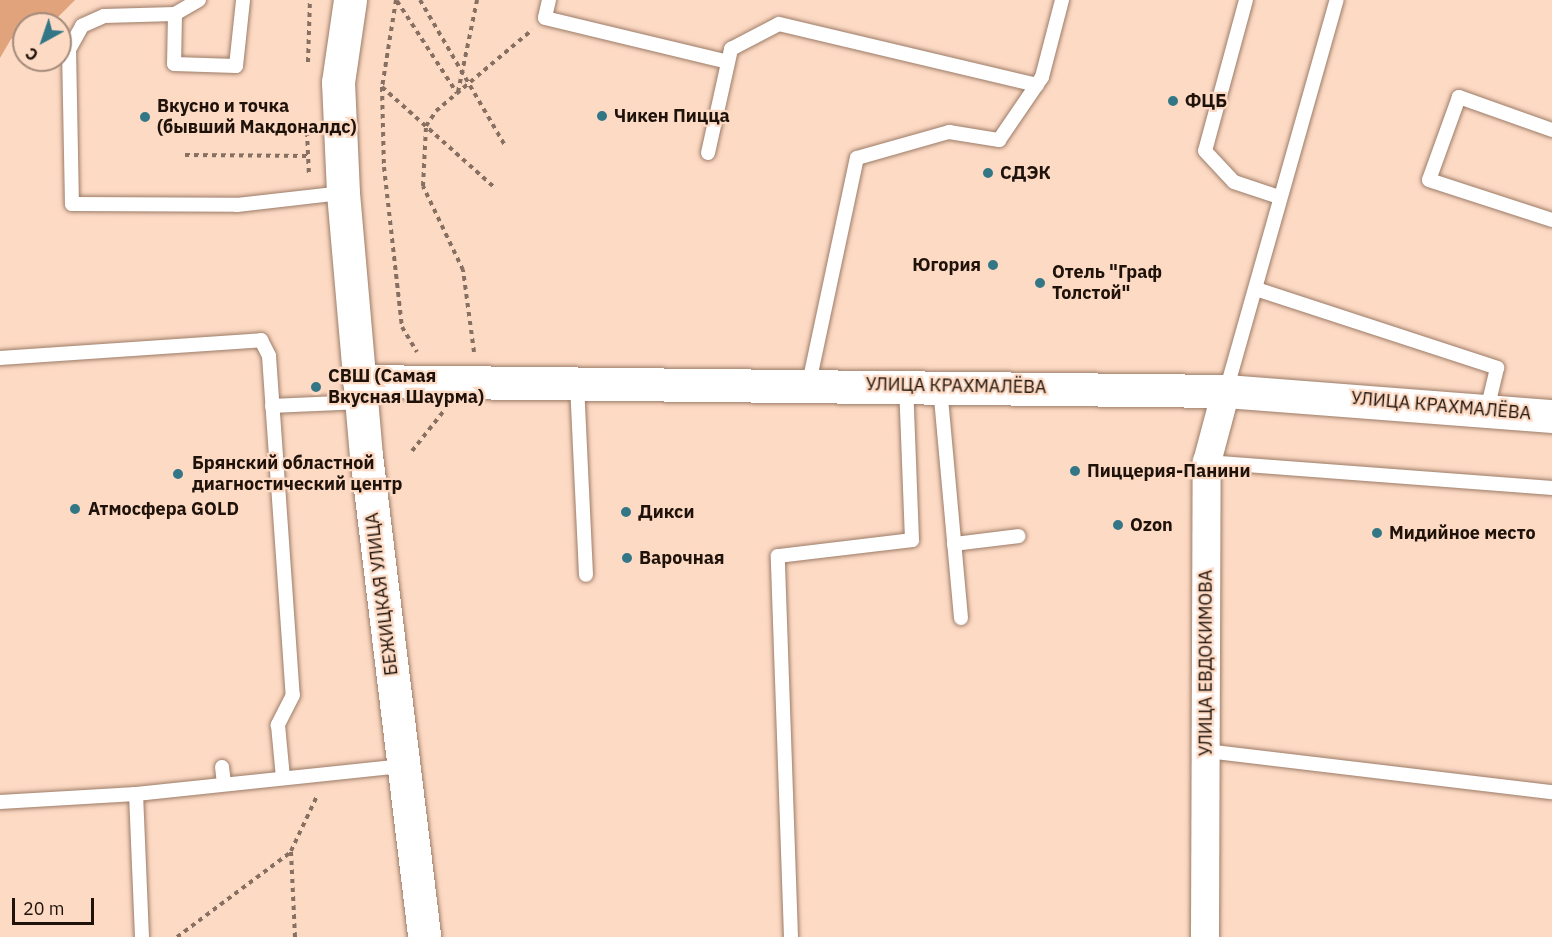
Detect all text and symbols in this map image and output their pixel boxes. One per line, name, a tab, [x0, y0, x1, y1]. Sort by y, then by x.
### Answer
north arrow	[12, 12, 72, 72]
text: С	[21, 43, 42, 65]
place label: ФЦБ	[1185, 90, 1227, 112]
marker: ФЦБ	[1166, 94, 1180, 108]
place label: Вкусно и точка (бывший Макдоналдс)	[157, 96, 357, 138]
place label: Чикен Пицца	[614, 105, 730, 127]
marker: Чикен Пицца	[595, 109, 609, 123]
marker: Вкусно и точка (бывший Макдоналдс)	[138, 110, 152, 124]
place label: СДЭК	[1000, 162, 1051, 184]
marker: СДЭК	[981, 166, 995, 180]
place label: Югория	[912, 254, 981, 276]
marker: Югория	[986, 258, 1000, 272]
place label: Отель "Граф Толстой"	[1052, 262, 1162, 304]
marker: Отель "Граф Толстой"	[1033, 276, 1047, 290]
place label: СВШ (Самая Вкусная Шаурма)	[328, 366, 484, 409]
street label: УЛИЦА КРАХМАЛЁВА	[865, 374, 1047, 398]
marker: СВШ (Самая Вкусная Шаурма)	[309, 380, 323, 394]
street label: УЛИЦА КРАХМАЛЁВА	[1350, 387, 1532, 425]
place label: Брянский областной диагностический центр	[192, 453, 403, 496]
place label: Пиццерия-Панини	[1087, 460, 1250, 482]
marker: Пиццерия-Панини	[1068, 464, 1082, 478]
marker: Брянский областной диагностический центр	[169, 465, 187, 483]
place label: Атмосфера GOLD	[88, 498, 239, 520]
marker: Атмосфера GOLD	[66, 500, 84, 518]
place label: Дикси	[638, 501, 694, 523]
marker: Дикси	[619, 505, 633, 519]
street label: БЕЖИЦКАЯ УЛИЦА	[361, 511, 403, 677]
place label: Ozon	[1130, 514, 1173, 536]
marker: Ozon	[1111, 518, 1125, 532]
place label: Мидийное место	[1389, 522, 1536, 544]
marker: Мидийное место	[1370, 526, 1384, 540]
place label: Варочная	[639, 547, 725, 569]
marker: Варочная	[620, 551, 634, 565]
street label: УЛИЦА ЕВДОКИМОВА	[1195, 570, 1217, 756]
scale bar	[15, 886, 98, 924]
text: 20 m	[23, 897, 65, 920]

